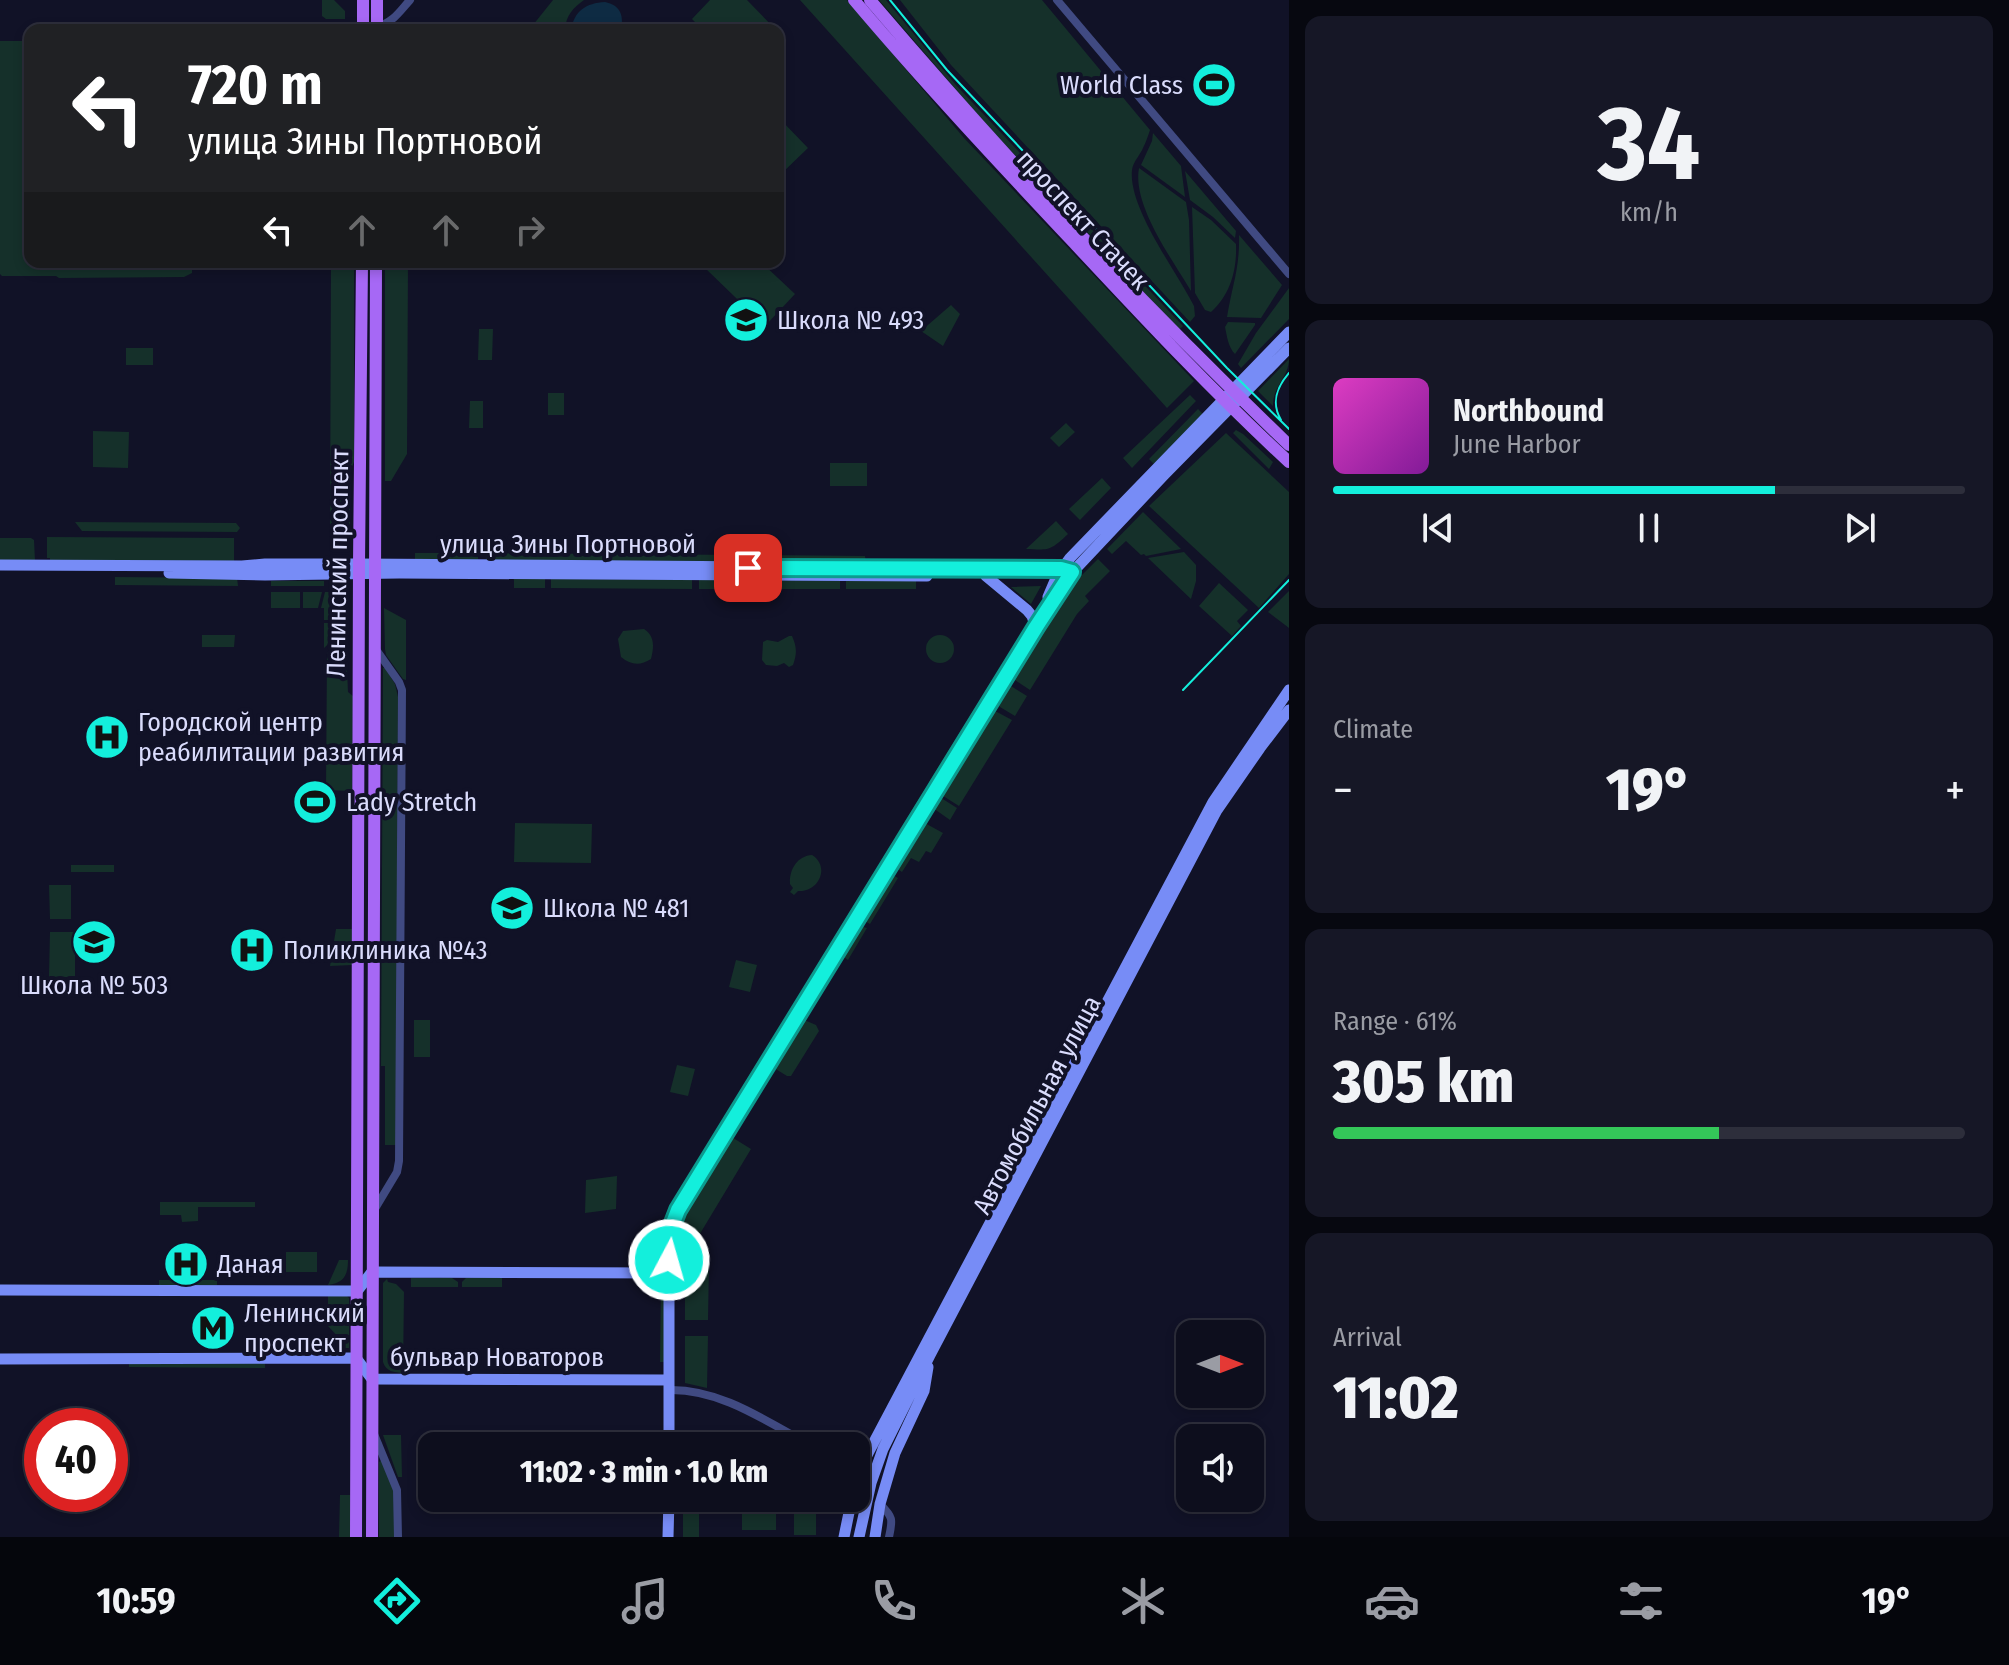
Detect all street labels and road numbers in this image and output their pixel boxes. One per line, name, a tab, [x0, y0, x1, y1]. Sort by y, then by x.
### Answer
street label: проспект Стачек	[1010, 144, 1156, 296]
street label: Ленинский проспект	[321, 448, 356, 678]
street label: улица Зины Портновой	[440, 529, 696, 560]
street label: Автомобильная улица	[966, 990, 1108, 1220]
street label: бульвар Новаторов	[390, 1342, 604, 1373]

